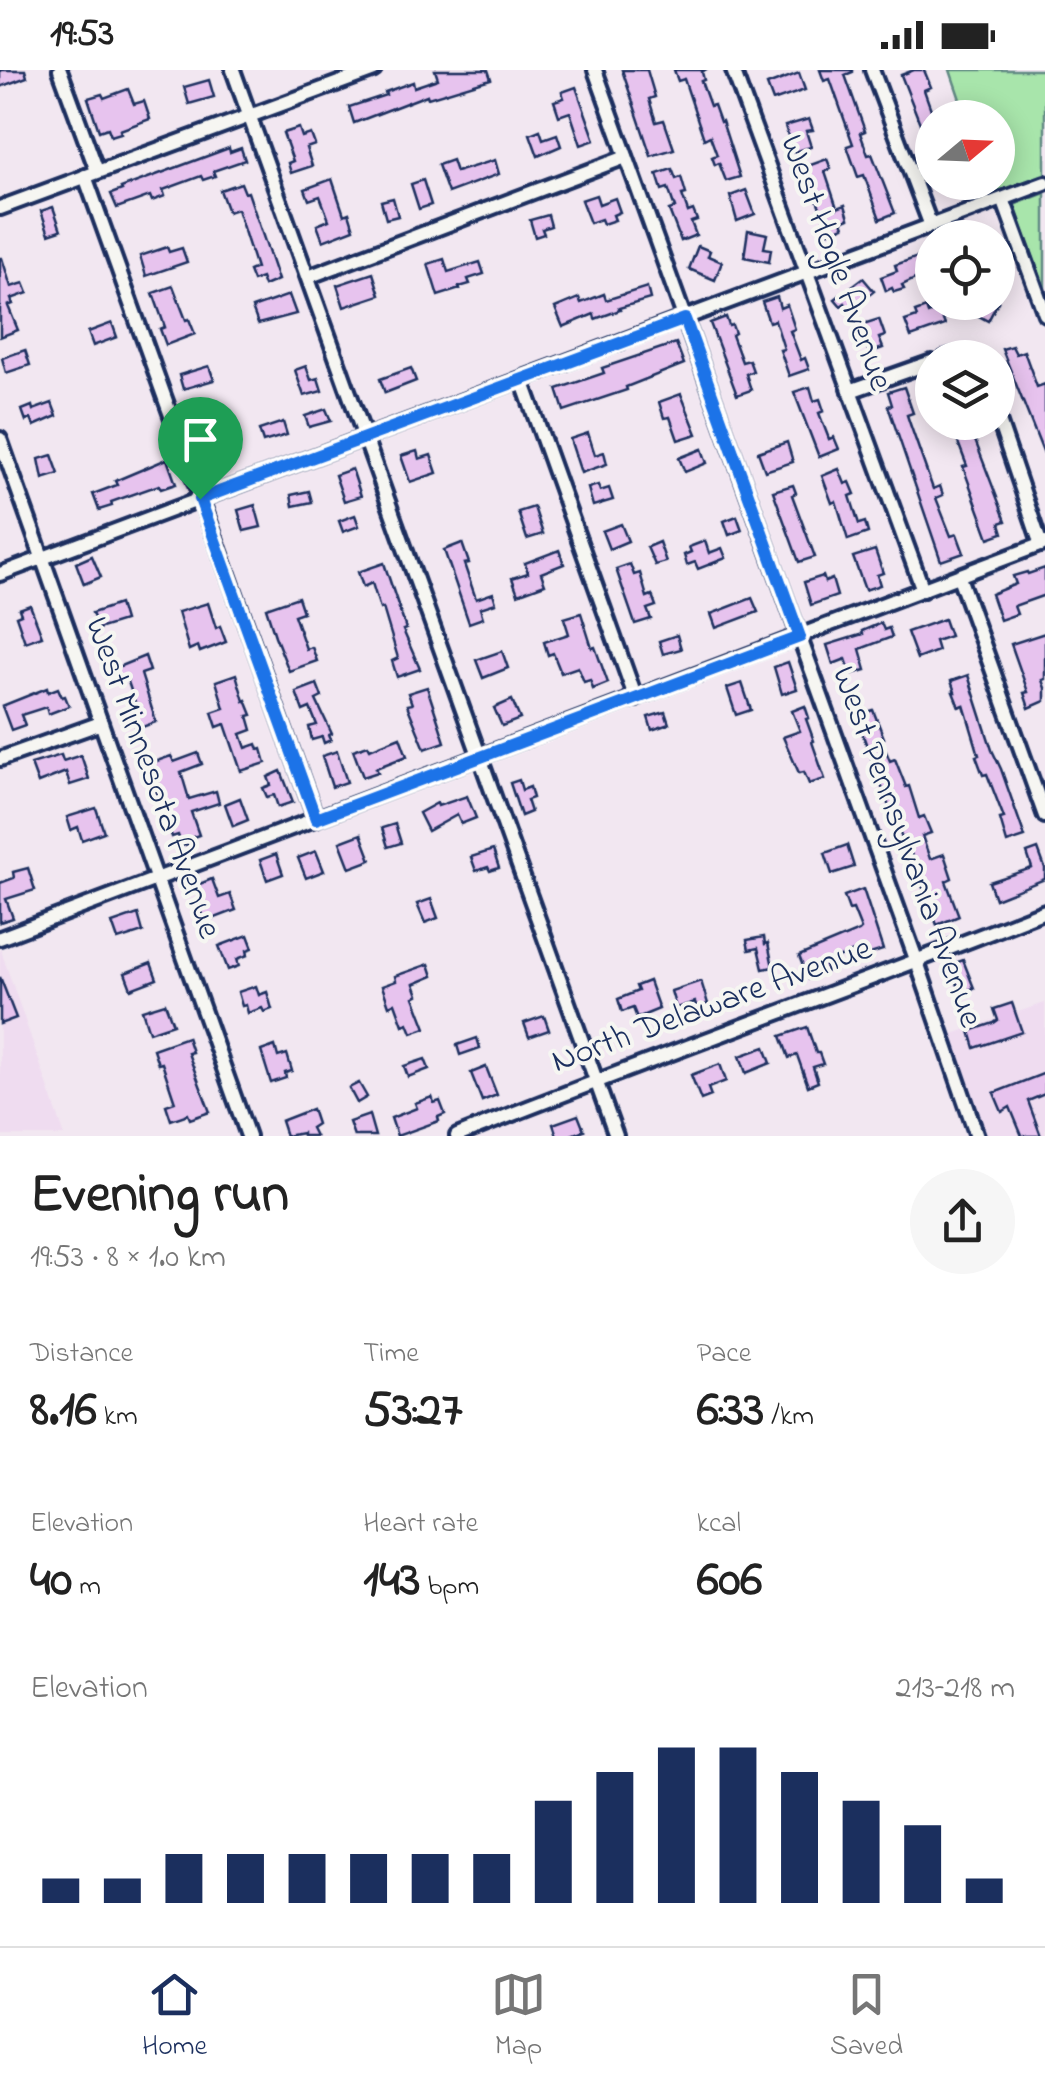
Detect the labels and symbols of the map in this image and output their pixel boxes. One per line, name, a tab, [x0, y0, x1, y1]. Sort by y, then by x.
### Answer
north arrow	[915, 100, 1015, 200]
street label: West Hogle Avenue	[765, 128, 905, 398]
pin	[158, 397, 243, 500]
street label: West Minnesota Avenue	[70, 610, 234, 946]
street label: West Pennsylvania Avenue	[817, 659, 995, 1035]
street label: North Delaware Avenue	[545, 924, 880, 1088]

